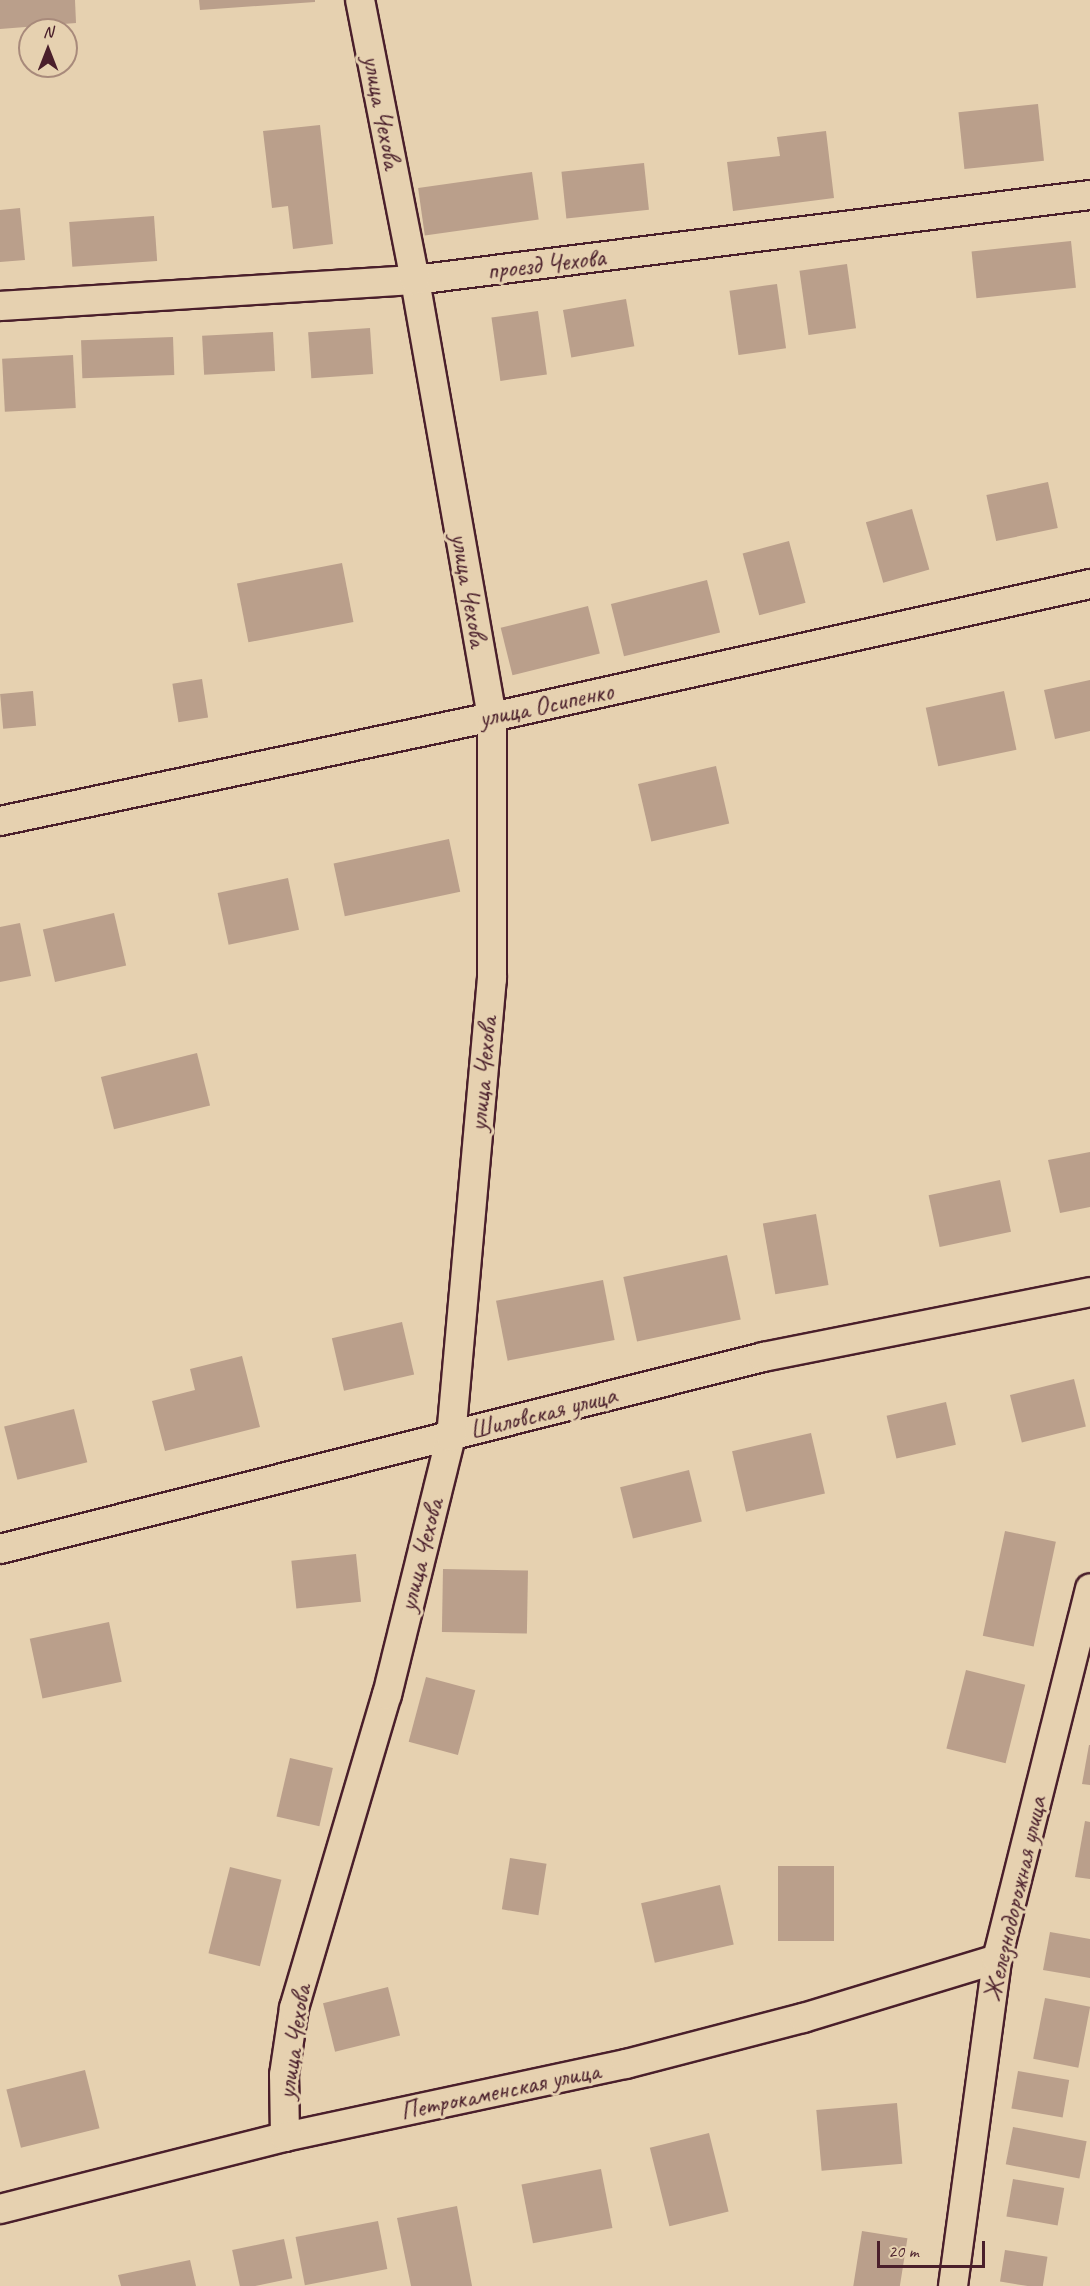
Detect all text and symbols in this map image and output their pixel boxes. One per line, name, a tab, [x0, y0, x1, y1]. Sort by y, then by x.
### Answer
north arrow	[18, 18, 78, 78]
text: N	[43, 22, 53, 42]
street label: улица Чехова	[356, 53, 408, 171]
street label: проезд Чехова	[485, 241, 607, 287]
street label: улица Чехова	[444, 531, 494, 649]
street label: улица Осипенко	[476, 676, 616, 734]
street label: улица Чехова	[462, 1016, 504, 1132]
street label: Шиловская улица	[465, 1379, 621, 1447]
street label: улица Чехова	[392, 1496, 450, 1614]
street label: Железнодорожная улица	[976, 1792, 1054, 2006]
street label: улица Чехова	[271, 1983, 317, 2101]
street label: Петрокаменская улица	[397, 2055, 603, 2127]
scale bar	[880, 2229, 988, 2267]
text: 20 m	[888, 2240, 919, 2262]

